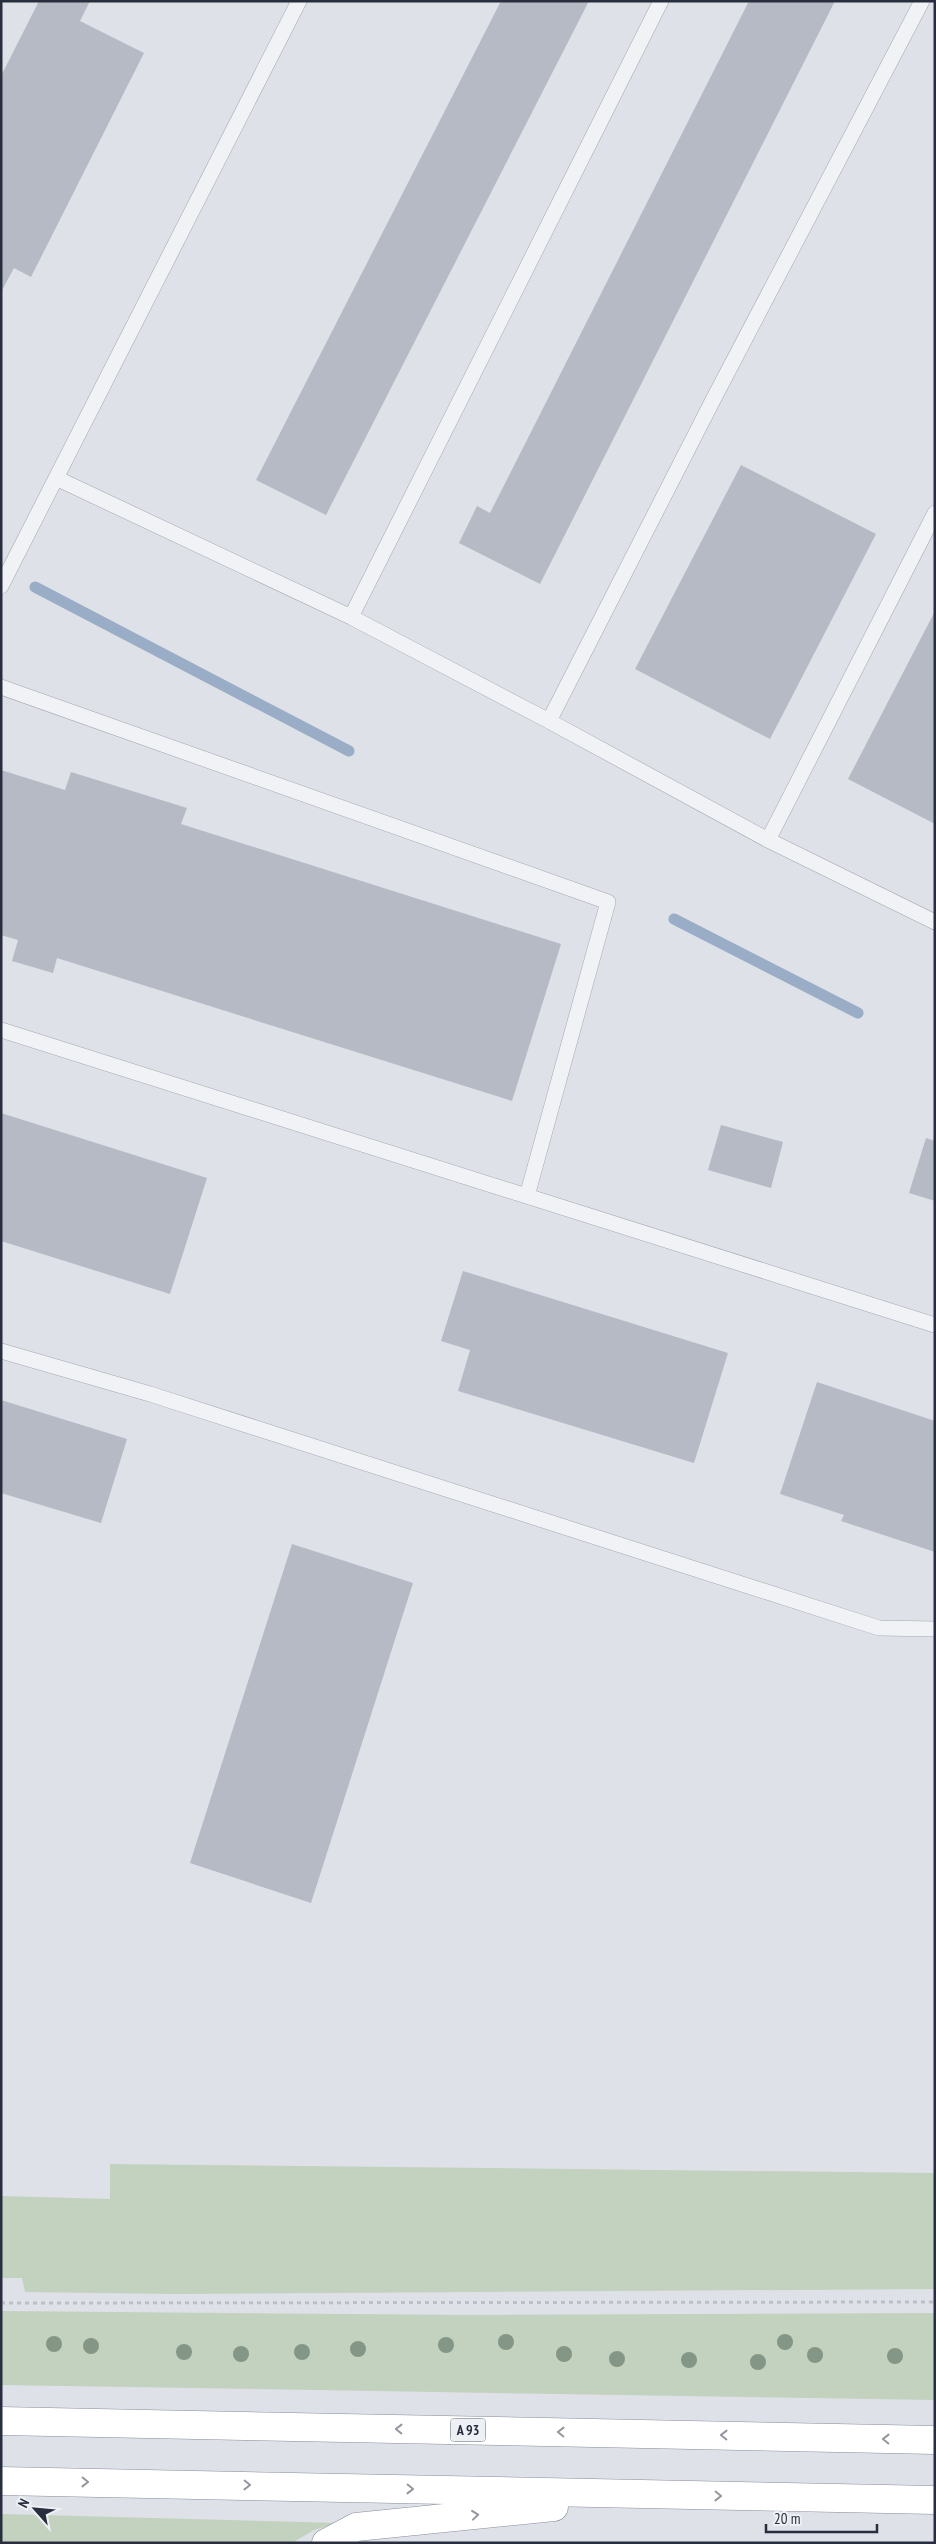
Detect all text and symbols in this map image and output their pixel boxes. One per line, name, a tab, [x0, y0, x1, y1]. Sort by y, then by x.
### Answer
road number: A 93	[450, 2418, 486, 2442]
one-way arrow	[394, 2424, 402, 2434]
one-way arrow	[557, 2427, 564, 2437]
one-way arrow	[719, 2430, 727, 2440]
one-way arrow	[882, 2433, 890, 2444]
one-way arrow	[82, 2477, 89, 2487]
one-way arrow	[244, 2480, 252, 2490]
north arrow	[10, 2484, 60, 2534]
one-way arrow	[406, 2484, 414, 2494]
one-way arrow	[714, 2491, 722, 2501]
text: N	[14, 2496, 33, 2511]
scale bar	[766, 2502, 877, 2534]
one-way arrow	[472, 2509, 480, 2520]
text: 20 m	[774, 2509, 800, 2528]

